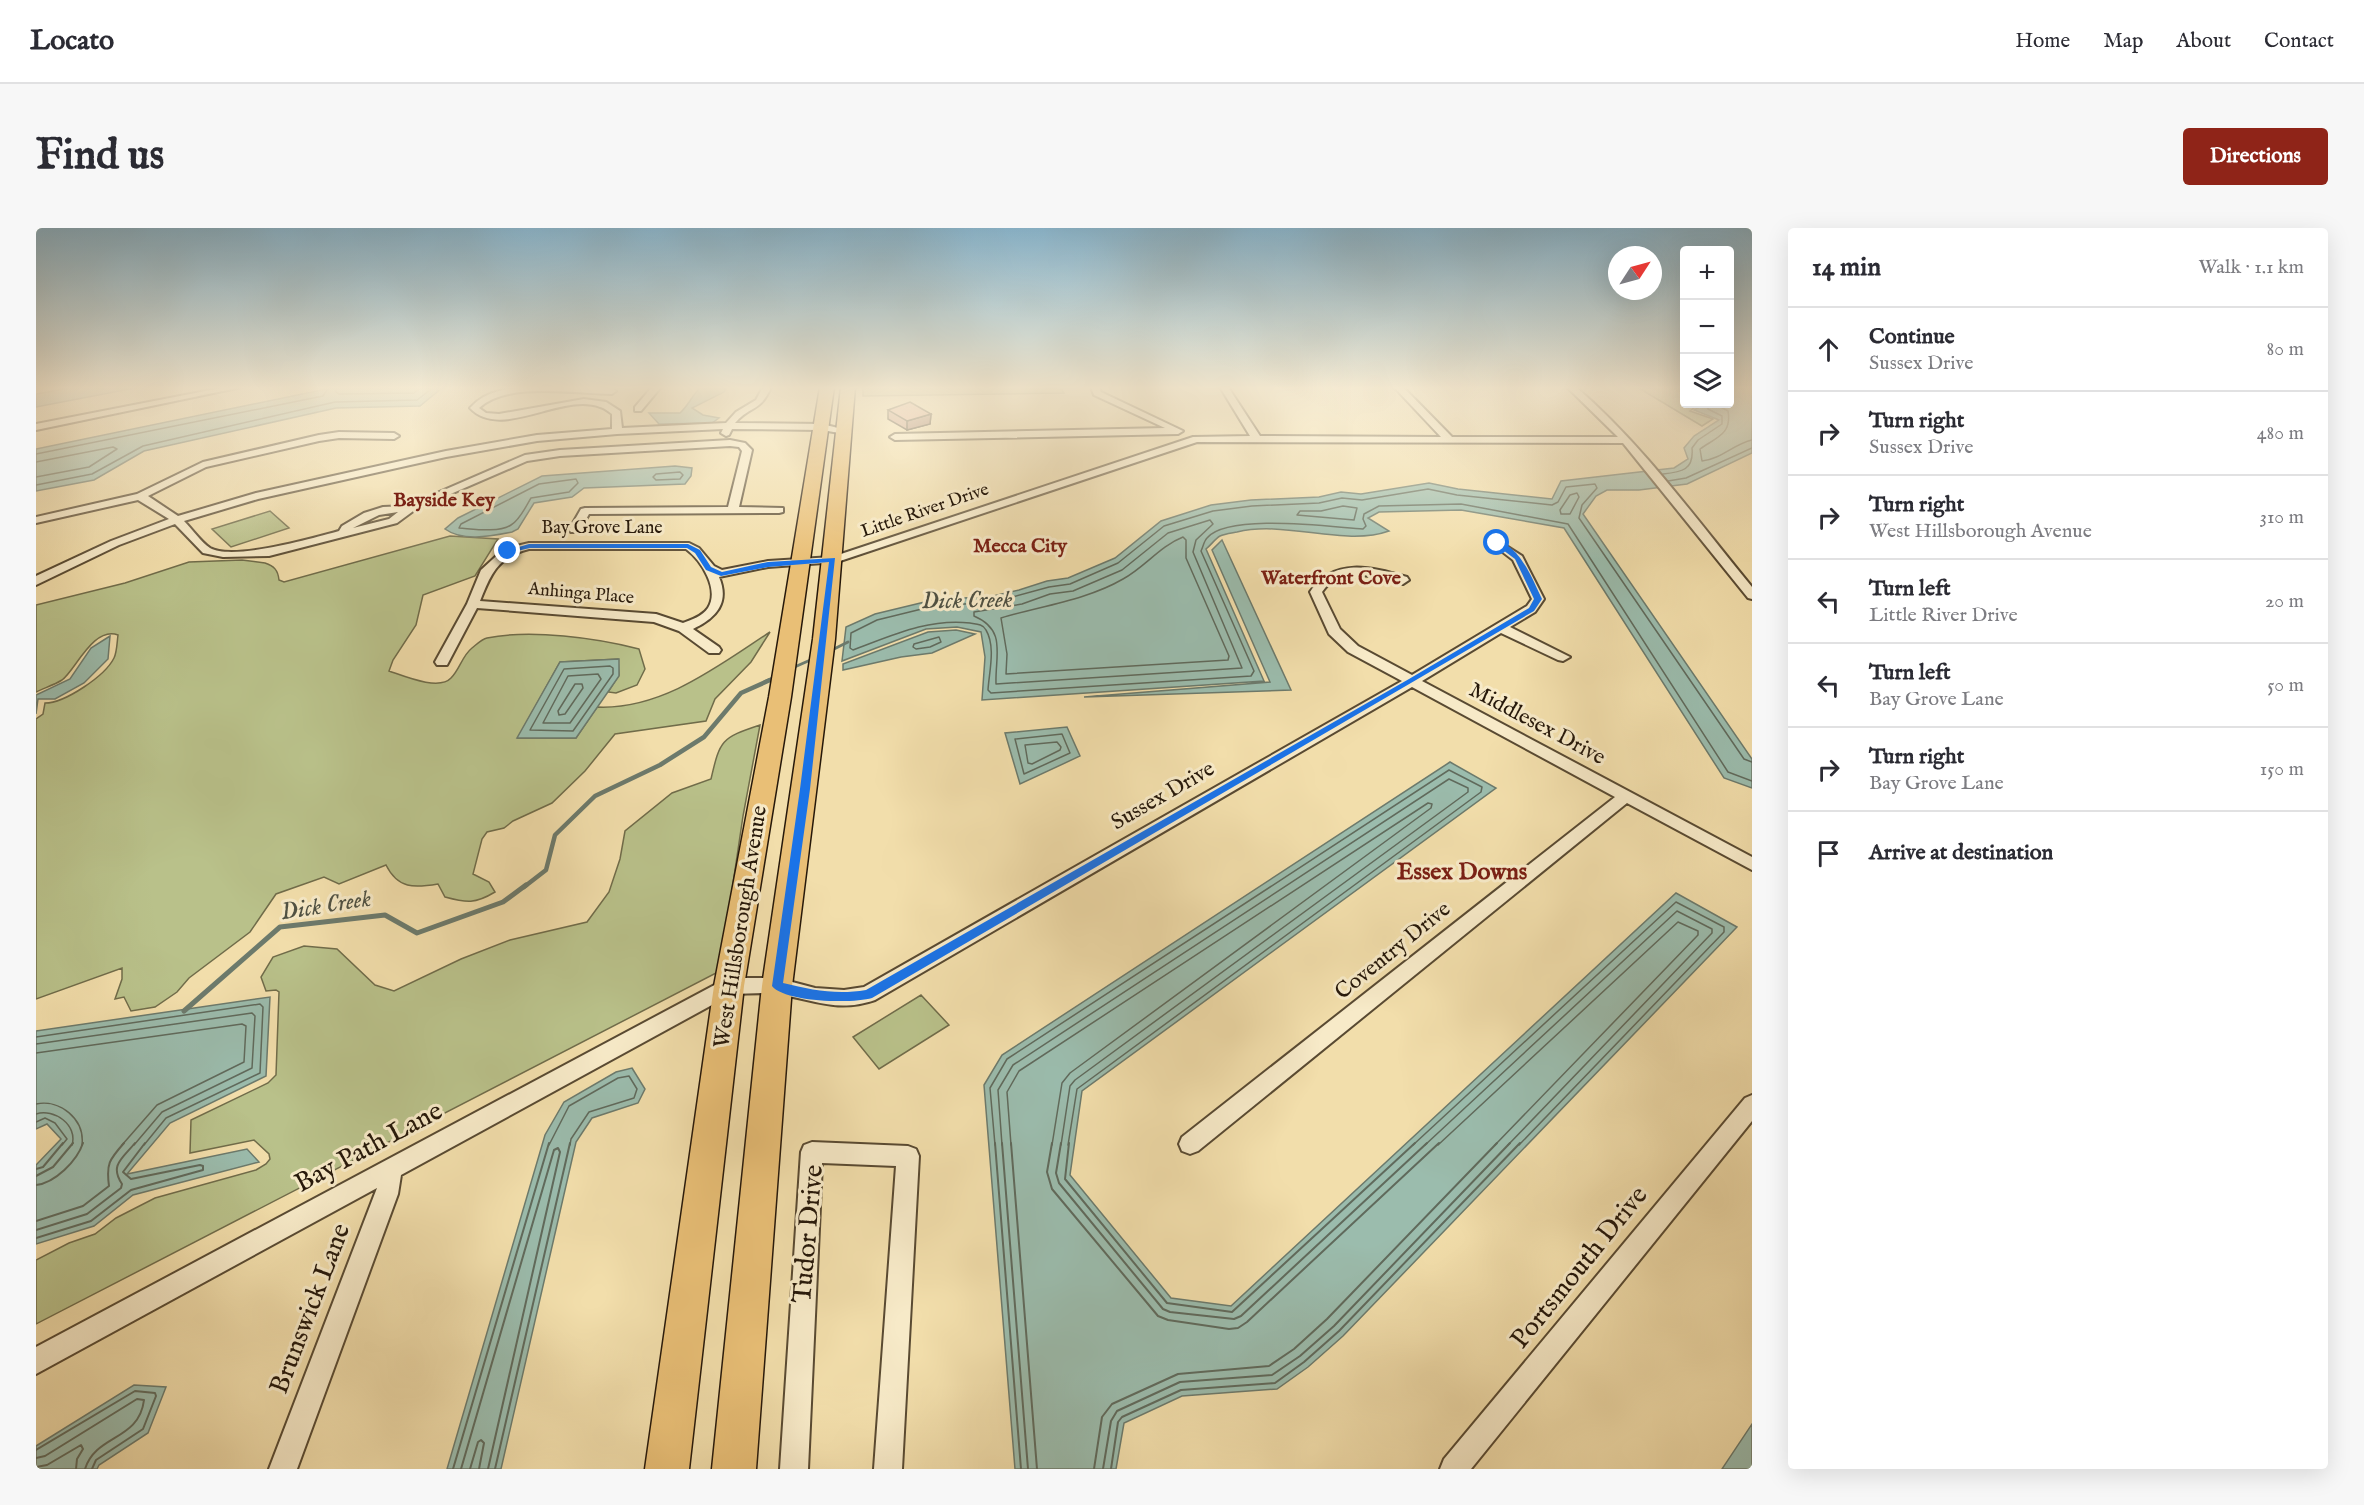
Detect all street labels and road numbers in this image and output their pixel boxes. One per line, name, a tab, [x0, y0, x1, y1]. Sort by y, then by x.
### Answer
street label: Little River Drive	[858, 478, 992, 544]
street label: Bay Grove Lane	[541, 517, 663, 540]
street label: Anhinga Place	[526, 578, 635, 610]
street label: Middlesex Drive	[1464, 676, 1610, 772]
street label: Sussex Drive	[1106, 755, 1220, 837]
street label: West Hillsborough Avenue	[708, 804, 774, 1050]
street label: Coventry Drive	[1329, 896, 1457, 1006]
street label: Bay Path Lane	[289, 1095, 449, 1201]
street label: Tudor Drive	[786, 1163, 832, 1305]
street label: Portsmouth Drive	[1504, 1180, 1656, 1356]
street label: Brunswick Lane	[263, 1219, 359, 1399]

